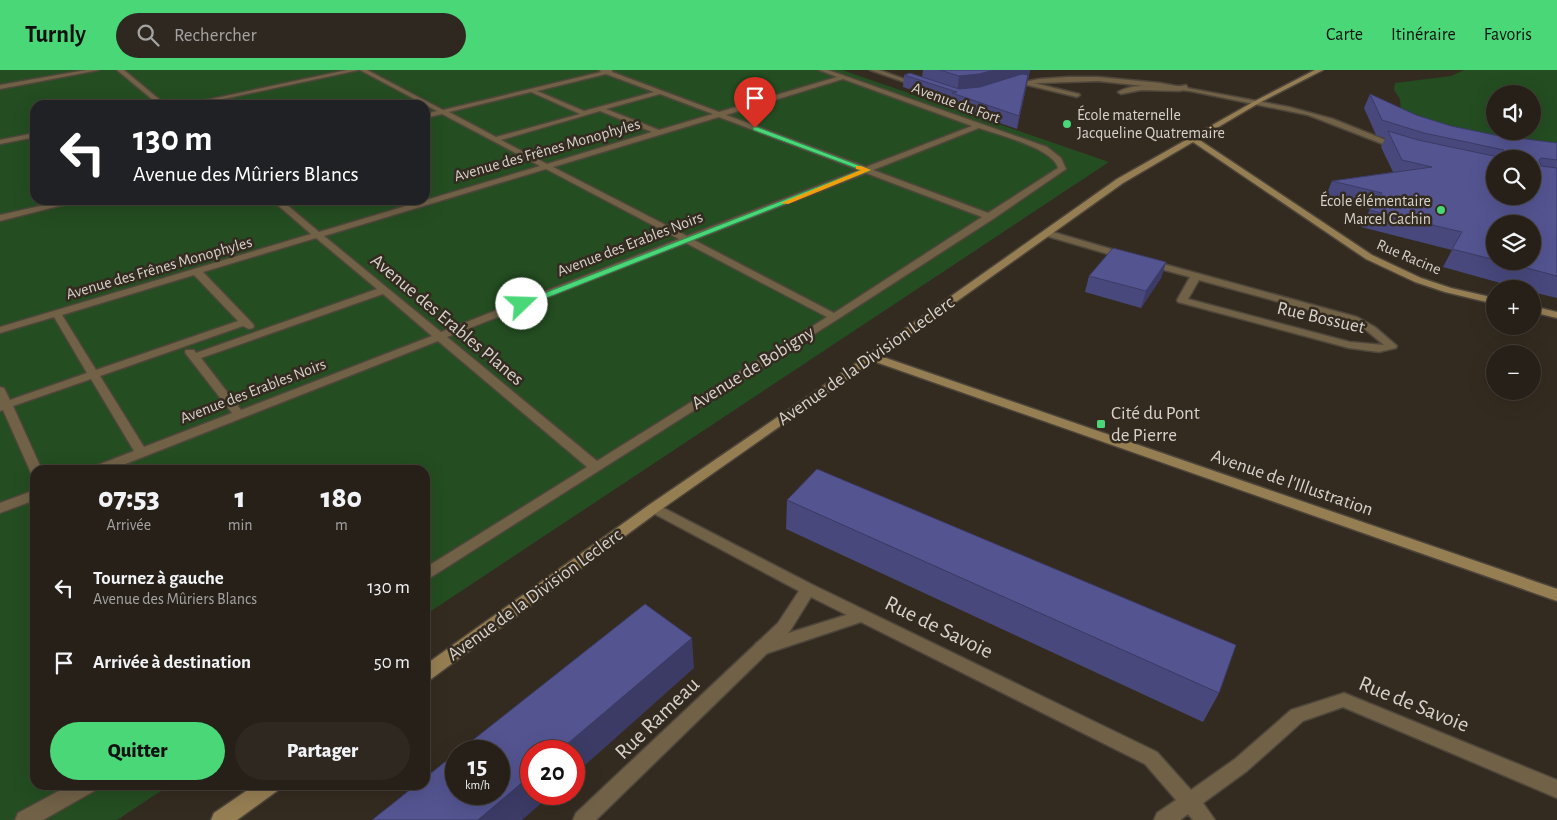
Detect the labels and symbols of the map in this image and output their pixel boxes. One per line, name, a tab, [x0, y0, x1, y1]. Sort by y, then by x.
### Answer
pin	[734, 77, 776, 128]
street label: Avenue du Fort	[910, 80, 1002, 126]
place label: École maternelle Jacqueline Quatremaire	[1077, 105, 1225, 142]
street label: Avenue des Frênes Monophyles	[452, 116, 642, 185]
marker: École maternelle Jacqueline Quatremaire	[1061, 118, 1073, 130]
place label: École élémentaire Marcel Cachin	[1320, 191, 1431, 227]
marker: École élémentaire Marcel Cachin	[1435, 204, 1447, 216]
street label: Avenue des Erables Noirs	[555, 209, 705, 279]
street label: Avenue des Frênes Monophyles	[64, 234, 254, 303]
street label: Rue Racine	[1374, 236, 1444, 278]
street label: Avenue des Erables Planes	[367, 251, 527, 389]
position arrow	[495, 277, 547, 329]
street label: Avenue de la Division Leclerc	[774, 293, 958, 429]
street label: Rue Bossuet	[1275, 299, 1367, 337]
street label: Avenue de Bobigny	[688, 323, 818, 413]
street label: Avenue des Erables Noirs	[178, 356, 328, 426]
place label: Cité du Pont de Pierre	[1111, 404, 1200, 445]
marker: Cité du Pont de Pierre	[1095, 418, 1107, 430]
street label: Avenue de l'Illustration	[1209, 446, 1375, 520]
street label: Avenue de la Division Leclerc	[444, 525, 626, 665]
street label: Rue de Savoie	[882, 591, 996, 663]
street label: Rue de Savoie	[1356, 672, 1472, 736]
street label: Rue Rameau	[611, 673, 703, 763]
speed limit sign: 20	[520, 740, 585, 805]

